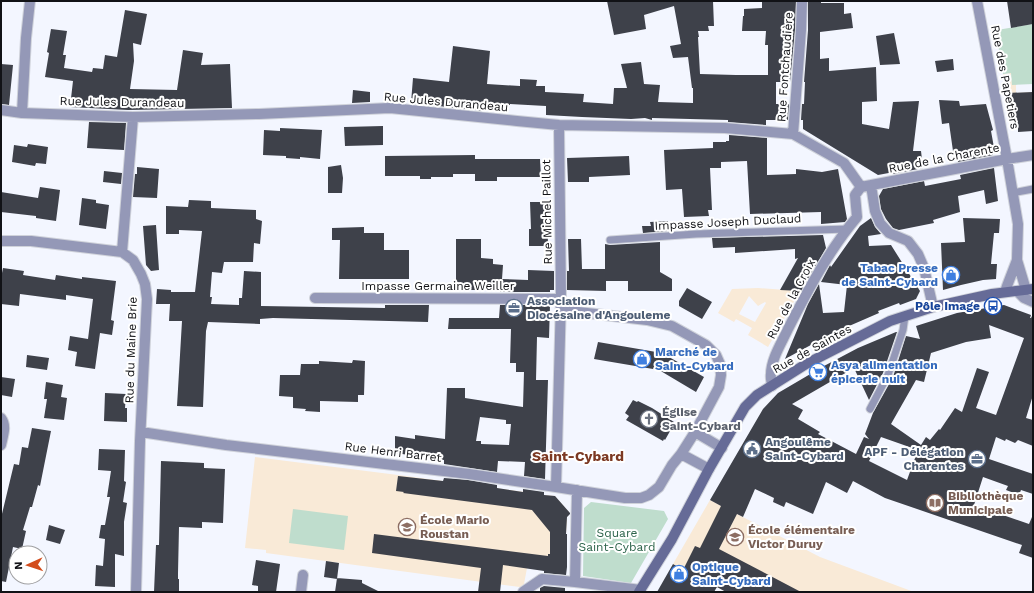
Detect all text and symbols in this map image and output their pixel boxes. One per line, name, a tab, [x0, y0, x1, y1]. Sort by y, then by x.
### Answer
street label: Rue Fontchaudière	[774, 12, 796, 122]
street label: Rue des Papetiers	[988, 24, 1022, 130]
street label: Rue Jules Durandeau	[383, 90, 509, 114]
street label: Rue Jules Durandeau	[60, 94, 184, 110]
street label: Rue de la Charente	[887, 140, 1001, 176]
street label: Rue Michel Paillot	[539, 159, 555, 265]
street label: Impasse Joseph Duclaud	[654, 211, 802, 233]
street label: Rue de la Croix	[764, 256, 818, 342]
place label: Tabac Presse de Saint-Cybard	[841, 261, 938, 289]
shop icon: Tabac Presse de Saint-Cybard	[941, 265, 961, 285]
street label: Impasse Germaine Weiller	[361, 279, 515, 293]
place label: Association Diocésaine d'Angouleme	[527, 294, 670, 322]
street label: Rue du Maine Brie	[122, 296, 140, 404]
bus stop icon: Pôle Image	[983, 296, 1003, 316]
office icon: Association Diocésaine d'Angouleme	[504, 298, 524, 318]
place label: Pôle Image	[915, 299, 980, 313]
street label: Rue de Saintes	[770, 322, 854, 376]
place label: Marché de Saint-Cybard	[655, 345, 734, 373]
shop icon: Marché de Saint-Cybard	[632, 349, 652, 369]
place label: Asya alimentation épicerie nuit	[831, 358, 938, 386]
supermarket icon: Asya alimentation épicerie nuit	[808, 362, 828, 382]
place label: Église Saint-Cybard	[662, 405, 741, 433]
church icon: Église Saint-Cybard	[639, 409, 659, 429]
place label: Angoulême Saint-Cybard	[765, 435, 844, 463]
street label: Rue Henri Barret	[344, 439, 442, 465]
public building icon: Angoulême Saint-Cybard	[742, 439, 762, 459]
place label: APF - Délégation Charentes	[864, 445, 965, 473]
district label: Saint-Cybard	[532, 448, 624, 464]
office icon: APF - Délégation Charentes	[967, 449, 987, 469]
place label: Bibliothèque Municipale	[948, 489, 1024, 517]
library icon: Bibliothèque Municipale	[925, 493, 945, 513]
place label: École Mario Roustan	[420, 513, 489, 541]
school or university icon: École Mario Roustan	[397, 517, 417, 537]
place label: École élémentaire Victor Duruy	[748, 523, 855, 551]
park label: Square Saint-Cybard	[579, 526, 655, 554]
school or university icon: École élémentaire Victor Duruy	[725, 527, 745, 547]
north arrow	[8, 545, 48, 585]
place label: Optique Saint-Cybard	[692, 560, 771, 588]
text: N	[12, 561, 25, 570]
shop icon: Optique Saint-Cybard	[669, 564, 689, 584]

